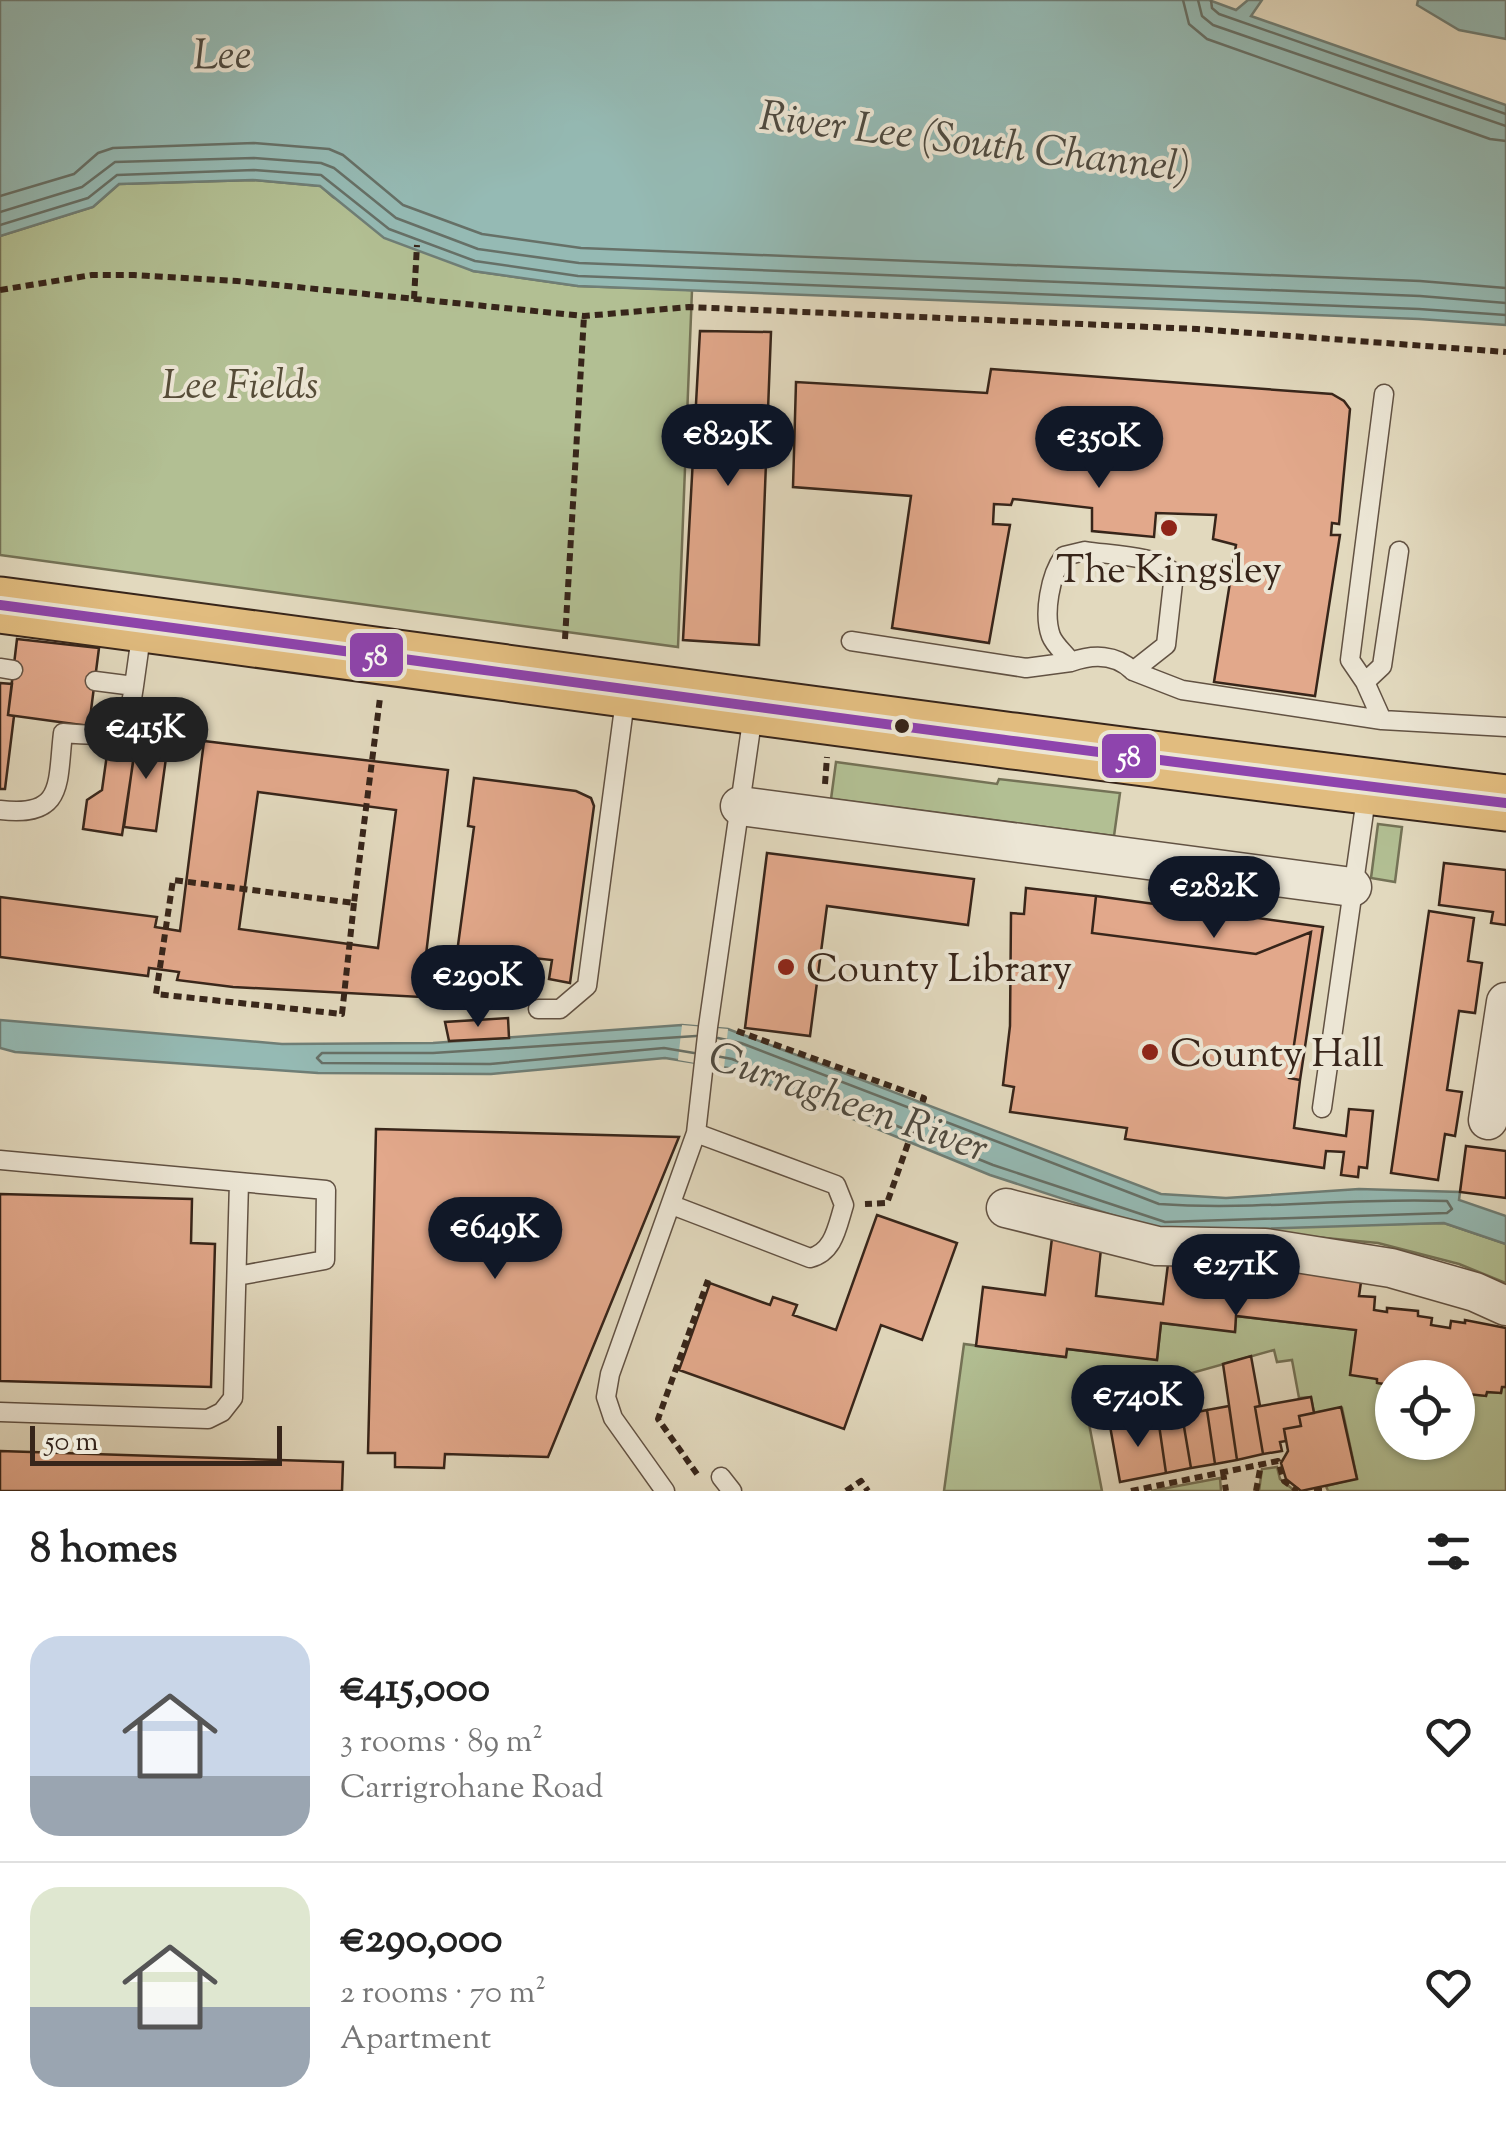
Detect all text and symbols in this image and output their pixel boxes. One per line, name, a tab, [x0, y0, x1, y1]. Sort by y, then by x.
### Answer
water label: Lee	[192, 27, 252, 89]
water label: River Lee (South Channel)	[756, 89, 1193, 201]
park label: Lee Fields	[162, 360, 318, 417]
pin: €829K	[658, 404, 798, 489]
pin: €350K	[1029, 406, 1169, 491]
text: €829K	[683, 413, 773, 459]
text: €350K	[1057, 415, 1141, 461]
marker: The Kingsley	[1158, 517, 1180, 539]
place label: The Kingsley	[1056, 544, 1282, 601]
line badge: 58	[348, 631, 405, 679]
text: 58	[362, 638, 388, 678]
pin: €415K	[76, 697, 216, 782]
text: €415K	[106, 706, 186, 752]
unlabelled marker	[892, 716, 912, 736]
line badge: 58	[1100, 732, 1158, 780]
text: 58	[1115, 739, 1141, 779]
pin: €282K	[1144, 856, 1284, 941]
text: €282K	[1170, 865, 1258, 911]
place label: County Library	[806, 943, 1072, 1000]
pin: €290K	[408, 945, 548, 1030]
text: €290K	[433, 954, 523, 1000]
marker: County Library	[775, 956, 797, 978]
place label: County Hall	[1170, 1028, 1384, 1085]
water label: Curragheen River	[699, 1029, 996, 1181]
marker: County Hall	[1139, 1041, 1161, 1063]
pin: €649K	[425, 1197, 565, 1282]
text: €649K	[450, 1206, 540, 1252]
pin: €271K	[1166, 1234, 1306, 1319]
text: €271K	[1194, 1243, 1278, 1289]
map controls	[1375, 1360, 1475, 1460]
button: locate	[1375, 1360, 1475, 1460]
pin: €740K	[1068, 1365, 1208, 1450]
text: €740K	[1093, 1374, 1183, 1420]
scale bar	[30, 1421, 282, 1466]
text: 50 m	[45, 1423, 99, 1463]
text: 8 homes	[30, 1521, 178, 1581]
icon: filters	[1421, 1524, 1476, 1579]
text: €415,000	[340, 1660, 490, 1720]
icon: home	[110, 1676, 230, 1796]
icon: heart	[1421, 1709, 1476, 1764]
text: 3 rooms · 89 m²	[340, 1720, 543, 1766]
text: Carrigrohane Road	[340, 1766, 603, 1812]
text: €290,000	[340, 1911, 502, 1971]
icon: home	[110, 1927, 230, 2047]
icon: heart	[1421, 1960, 1476, 2015]
text: 2 rooms · 70 m²	[340, 1971, 546, 2017]
text: Apartment	[340, 2017, 491, 2063]

